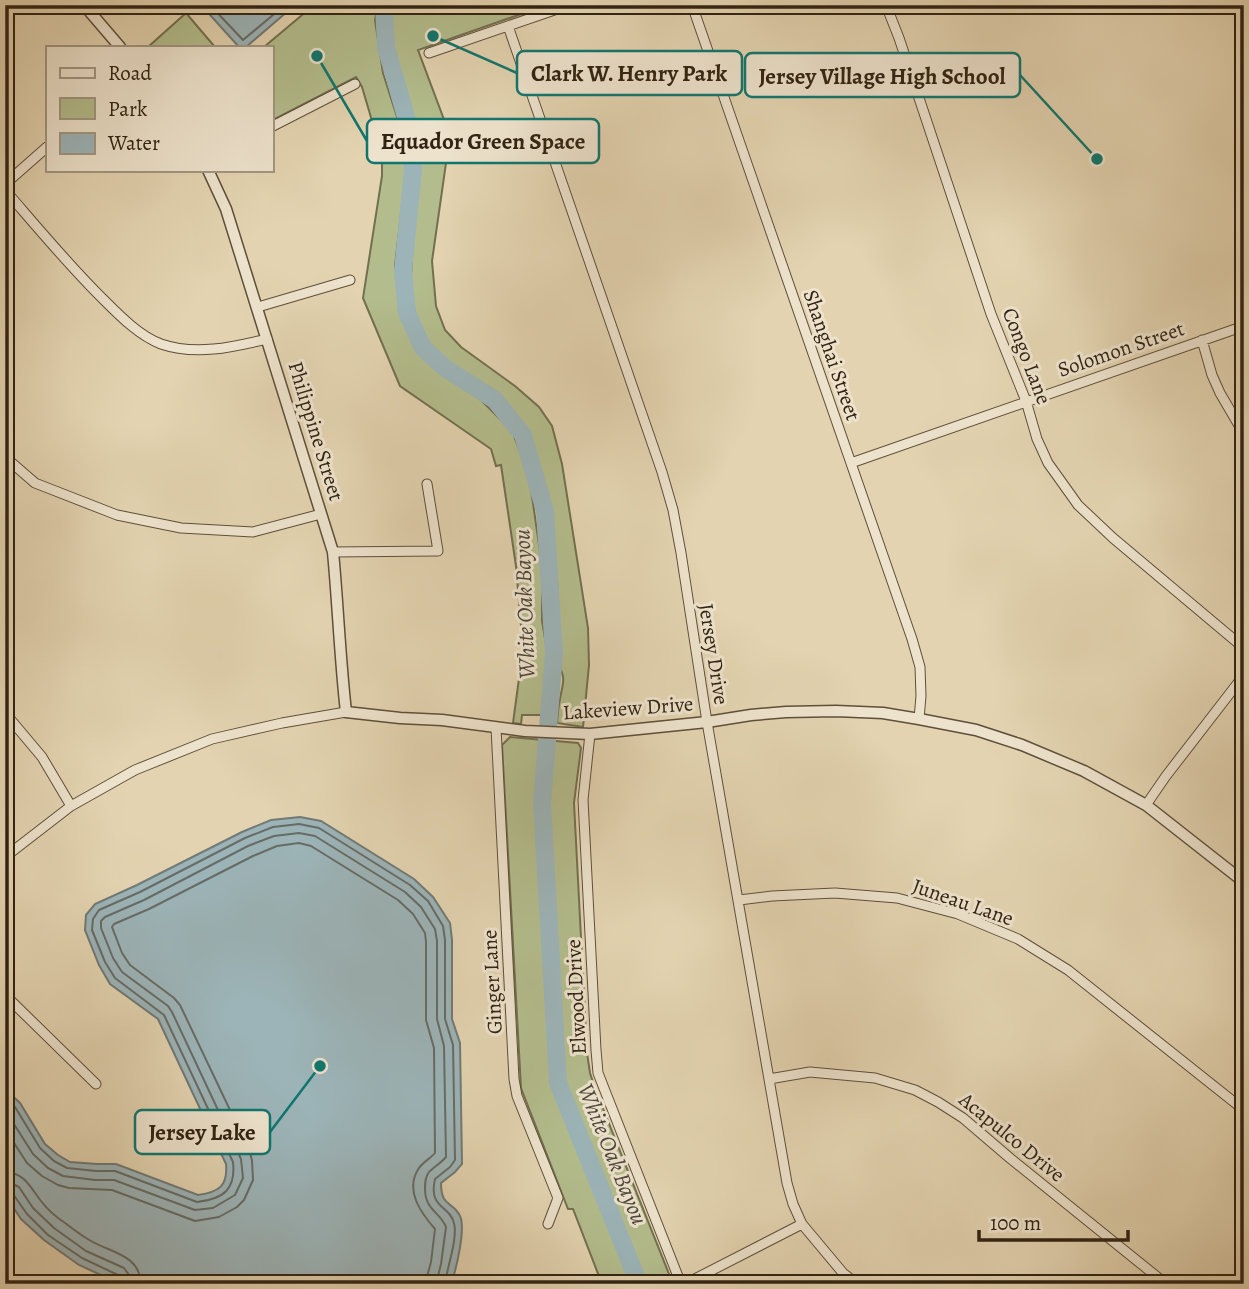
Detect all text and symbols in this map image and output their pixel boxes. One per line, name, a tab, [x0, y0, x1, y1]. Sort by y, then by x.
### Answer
legend	[46, 46, 273, 172]
callout: Clark W. Henry Park	[517, 51, 742, 95]
callout: Jersey Village High School	[745, 53, 1020, 97]
text: Clark W. Henry Park	[531, 58, 727, 89]
text: Road	[108, 59, 152, 87]
text: Jersey Village High School	[758, 61, 1006, 92]
text: Park	[108, 95, 148, 123]
callout: Equador Green Space	[367, 119, 599, 163]
text: Equador Green Space	[381, 126, 585, 157]
text: Water	[107, 129, 160, 157]
street label: Shanghai Street	[797, 286, 868, 424]
street label: Congo Lane	[996, 304, 1058, 408]
street label: Solomon Street	[1054, 314, 1188, 384]
street label: Philippine Street	[281, 358, 351, 504]
water label: White Oak Bayou	[506, 529, 543, 679]
street label: Jersey Drive	[692, 601, 736, 707]
street label: Lakeview Drive	[562, 689, 694, 727]
street label: Juneau Lane	[909, 872, 1017, 932]
street label: Ginger Lane	[475, 929, 509, 1035]
street label: Elwood Drive	[559, 939, 593, 1055]
water label: White Oak Bayou	[570, 1079, 655, 1229]
street label: Acapulco Drive	[953, 1085, 1071, 1188]
callout: Jersey Lake	[135, 1110, 270, 1154]
text: Jersey Lake	[148, 1117, 256, 1148]
scale bar	[979, 1198, 1128, 1242]
text: 100 m	[990, 1209, 1041, 1237]

